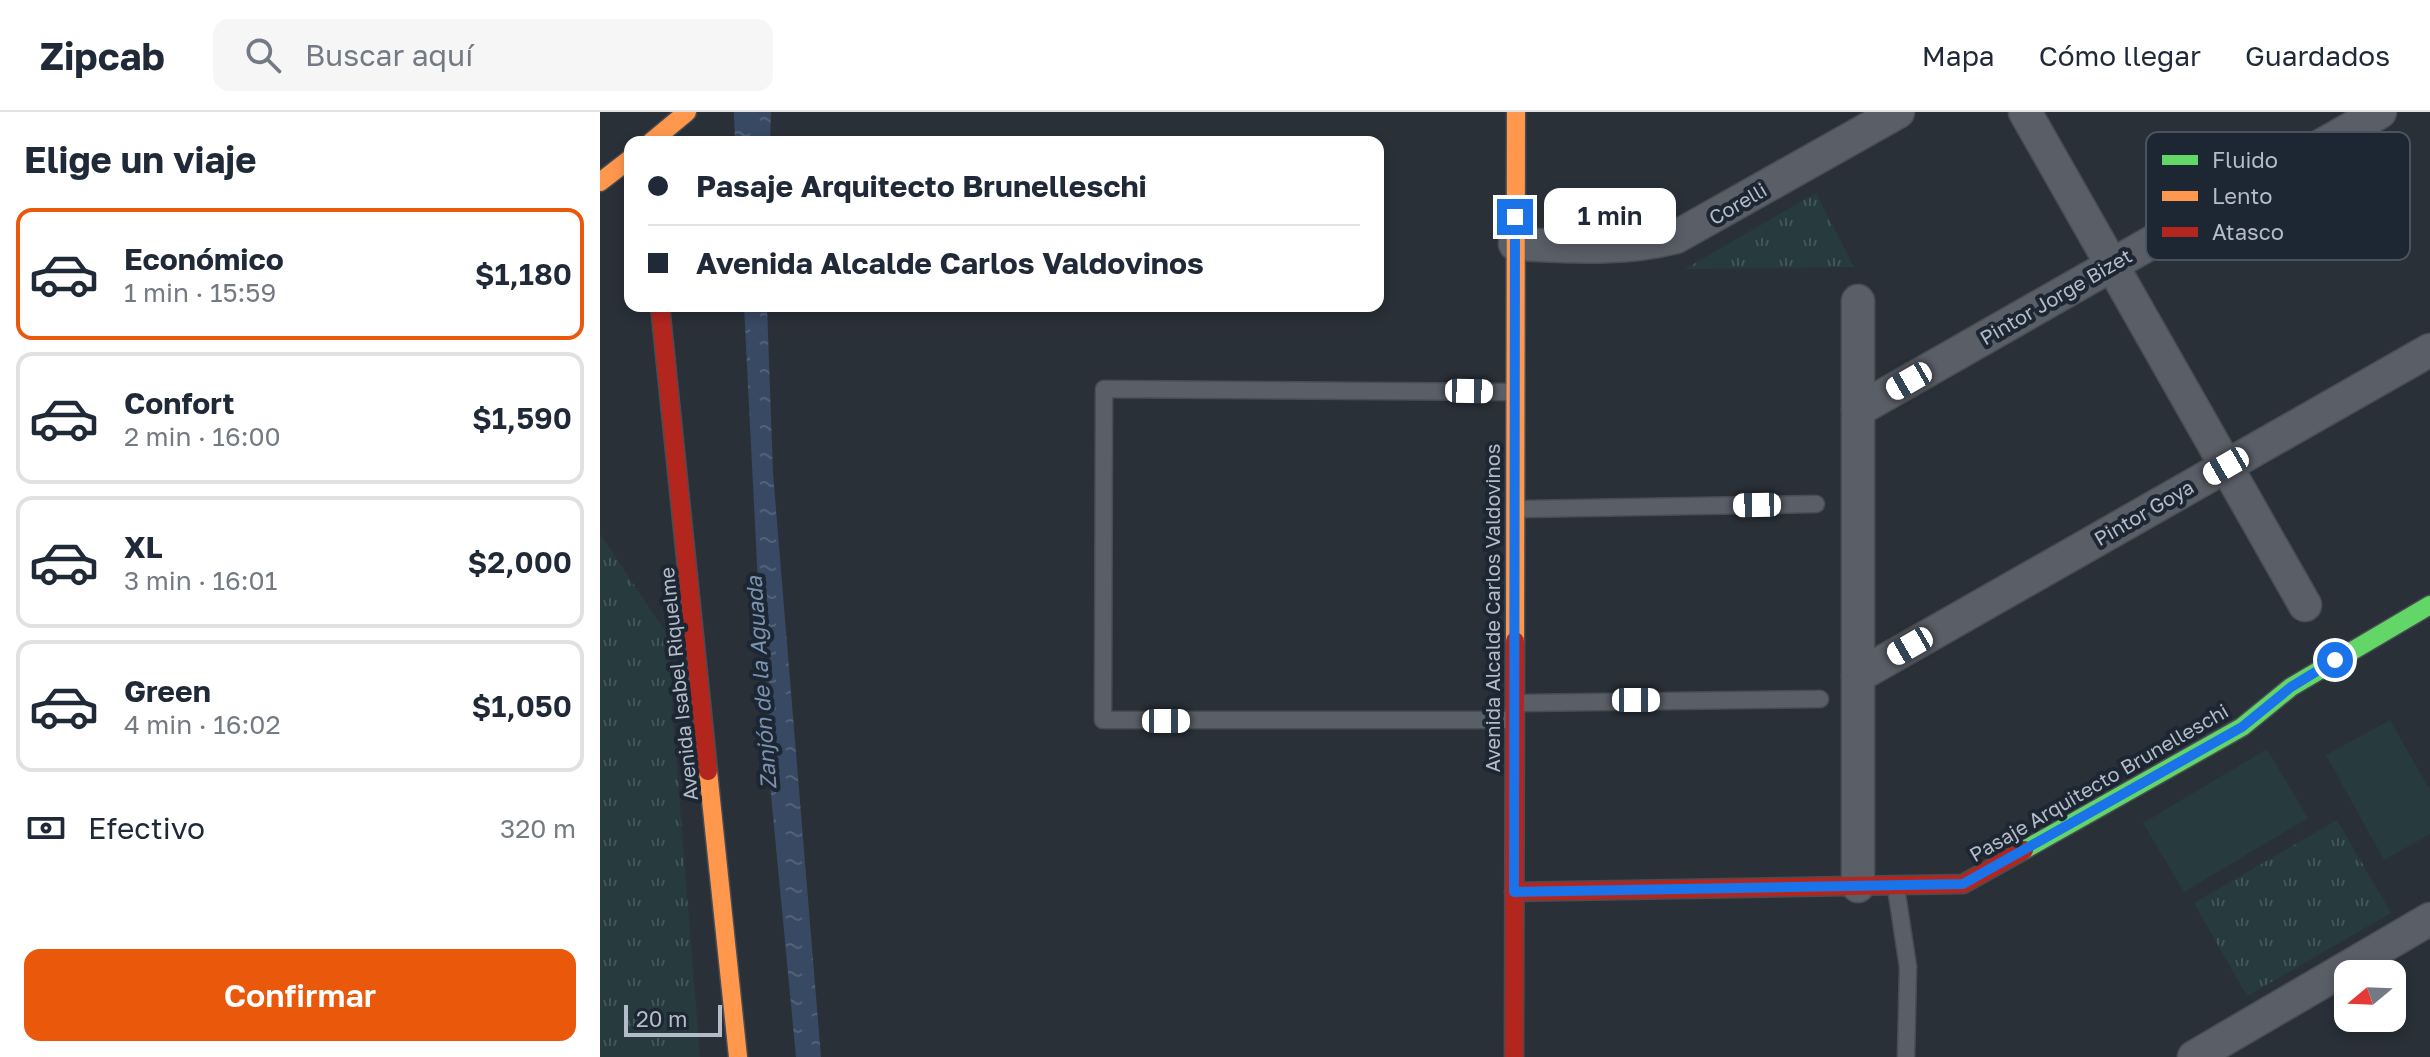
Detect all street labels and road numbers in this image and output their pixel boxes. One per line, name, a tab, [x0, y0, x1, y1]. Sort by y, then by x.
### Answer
street label: Corelli	[1704, 177, 1771, 229]
street label: Pintor Jorge Bizet	[1975, 243, 2136, 349]
street label: Avenida Alcalde Carlos Valdovinos	[1480, 444, 1504, 772]
street label: Pintor Goya	[2089, 474, 2198, 550]
street label: Avenida Isabel Riquelme	[654, 566, 702, 802]
street label: Pasaje Arquitecto Brunelleschi	[1965, 698, 2232, 866]

